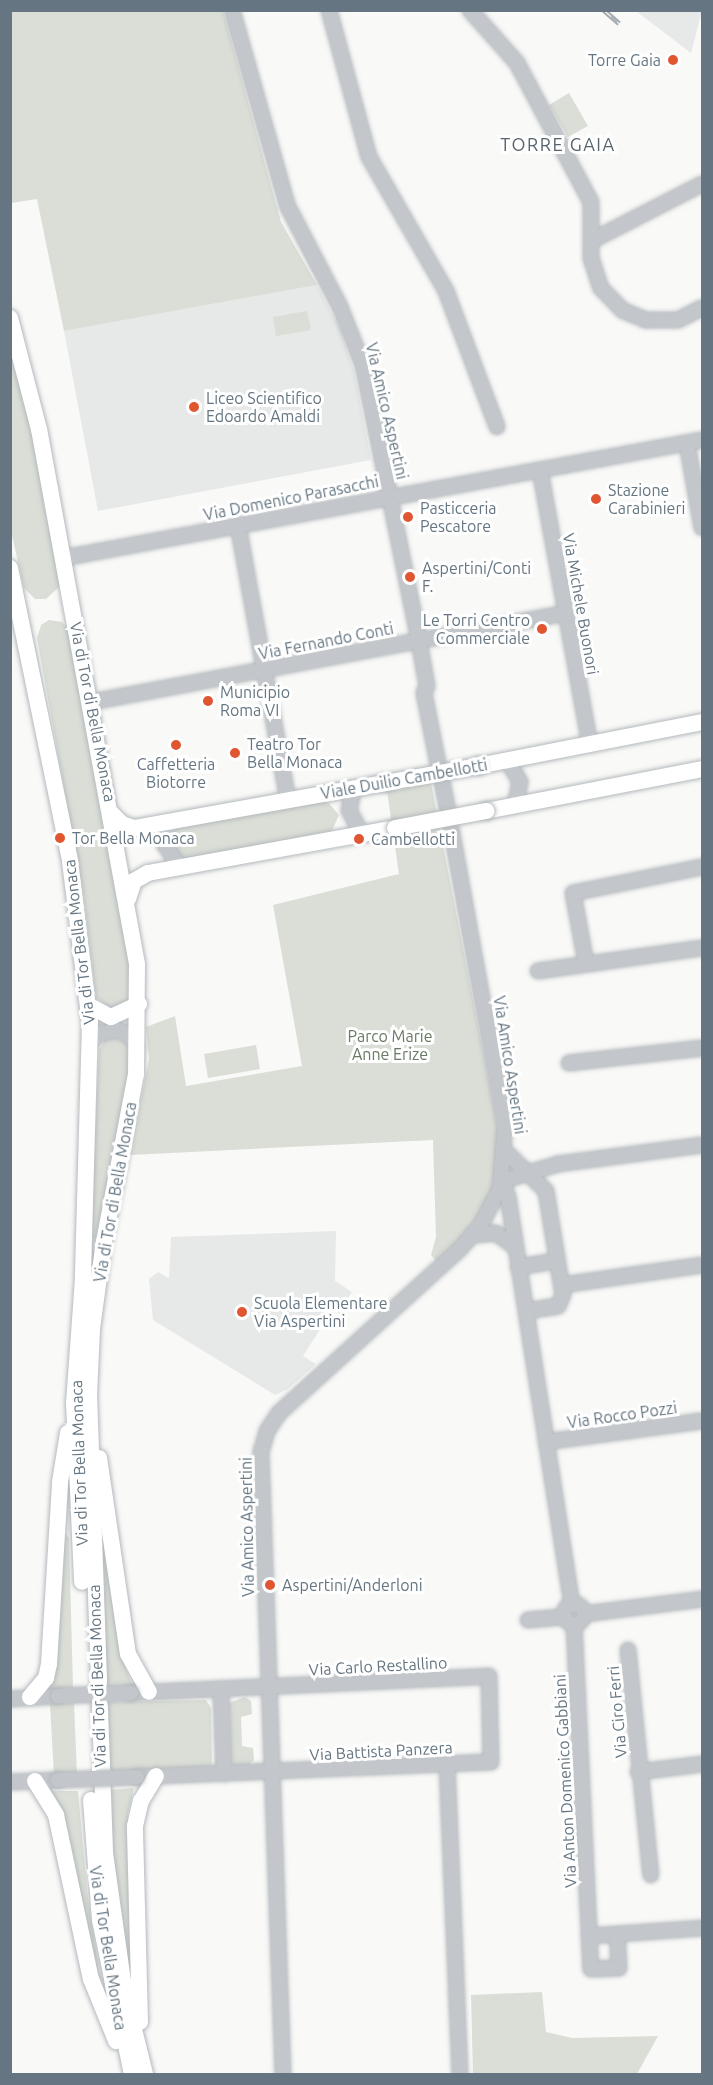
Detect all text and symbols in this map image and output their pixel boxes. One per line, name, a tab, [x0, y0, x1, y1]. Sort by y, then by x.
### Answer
place label: Torre Gaia	[588, 50, 661, 70]
marker: Torre Gaia	[666, 53, 680, 67]
district label: TORRE GAIA	[500, 133, 616, 155]
street label: Via Amico Aspertini	[362, 341, 412, 481]
place label: Liceo Scientifico Edoardo Amaldi	[206, 388, 322, 426]
marker: Liceo Scientifico Edoardo Amaldi	[187, 400, 201, 414]
street label: Via Domenico Parasacchi	[202, 472, 380, 524]
place label: Stazione Carabinieri	[608, 480, 685, 518]
marker: Stazione Carabinieri	[589, 492, 603, 506]
place label: Pasticceria Pescatore	[420, 498, 497, 536]
marker: Pasticceria Pescatore	[401, 510, 415, 524]
street label: Via Michele Buonori	[559, 532, 603, 676]
place label: Aspertini/Conti F.	[422, 558, 531, 596]
marker: Aspertini/Conti F.	[403, 570, 417, 584]
place label: Le Torri Centro Commerciale	[423, 610, 530, 648]
street label: Via Fernando Conti	[257, 618, 395, 664]
street label: Via di Tor di Bella Monaca	[66, 620, 120, 804]
marker: Le Torri Centro Commerciale	[535, 622, 549, 636]
place label: Municipio Roma VI	[220, 682, 290, 720]
marker: Municipio Roma VI	[201, 694, 215, 708]
place label: Teatro Tor Bella Monaca	[247, 734, 343, 772]
marker: Caffetteria Biotorre	[169, 738, 183, 752]
marker: Teatro Tor Bella Monaca	[228, 746, 242, 760]
place label: Caffetteria Biotorre	[137, 754, 215, 792]
street label: Viale Duilio Cambellotti	[319, 755, 489, 803]
place label: Tor Bella Monaca	[72, 828, 195, 848]
place label: Cambellotti	[371, 829, 455, 849]
marker: Tor Bella Monaca	[53, 831, 67, 845]
marker: Cambellotti	[352, 832, 366, 846]
street label: Via di Tor Bella Monaca	[59, 858, 99, 1026]
street label: Via Amico Aspertini	[490, 994, 530, 1136]
park label: Parco Marie Anne Erize	[347, 1026, 433, 1064]
street label: Via di Tor di Bella Monaca	[90, 1100, 140, 1284]
place label: Scuola Elementare Via Aspertini	[254, 1293, 388, 1331]
marker: Scuola Elementare Via Aspertini	[235, 1305, 249, 1319]
street label: Via di Tor Bella Monaca	[67, 1380, 91, 1546]
street label: Via Rocco Pozzi	[566, 1398, 678, 1432]
street label: Via Amico Aspertini	[236, 1457, 258, 1597]
place label: Aspertini/Anderloni	[282, 1575, 423, 1595]
marker: Aspertini/Anderloni	[263, 1578, 277, 1592]
street label: Via di Tor di Bella Monaca	[84, 1584, 110, 1768]
street label: Via Carlo Restallino	[308, 1653, 448, 1679]
street label: Via Ciro Ferri	[603, 1665, 631, 1759]
street label: Via Anton Domenico Gabbiani	[550, 1674, 580, 1888]
street label: Via Battista Panzera	[309, 1738, 453, 1764]
street label: Via di Tor Bella Monaca	[86, 1864, 130, 2032]

